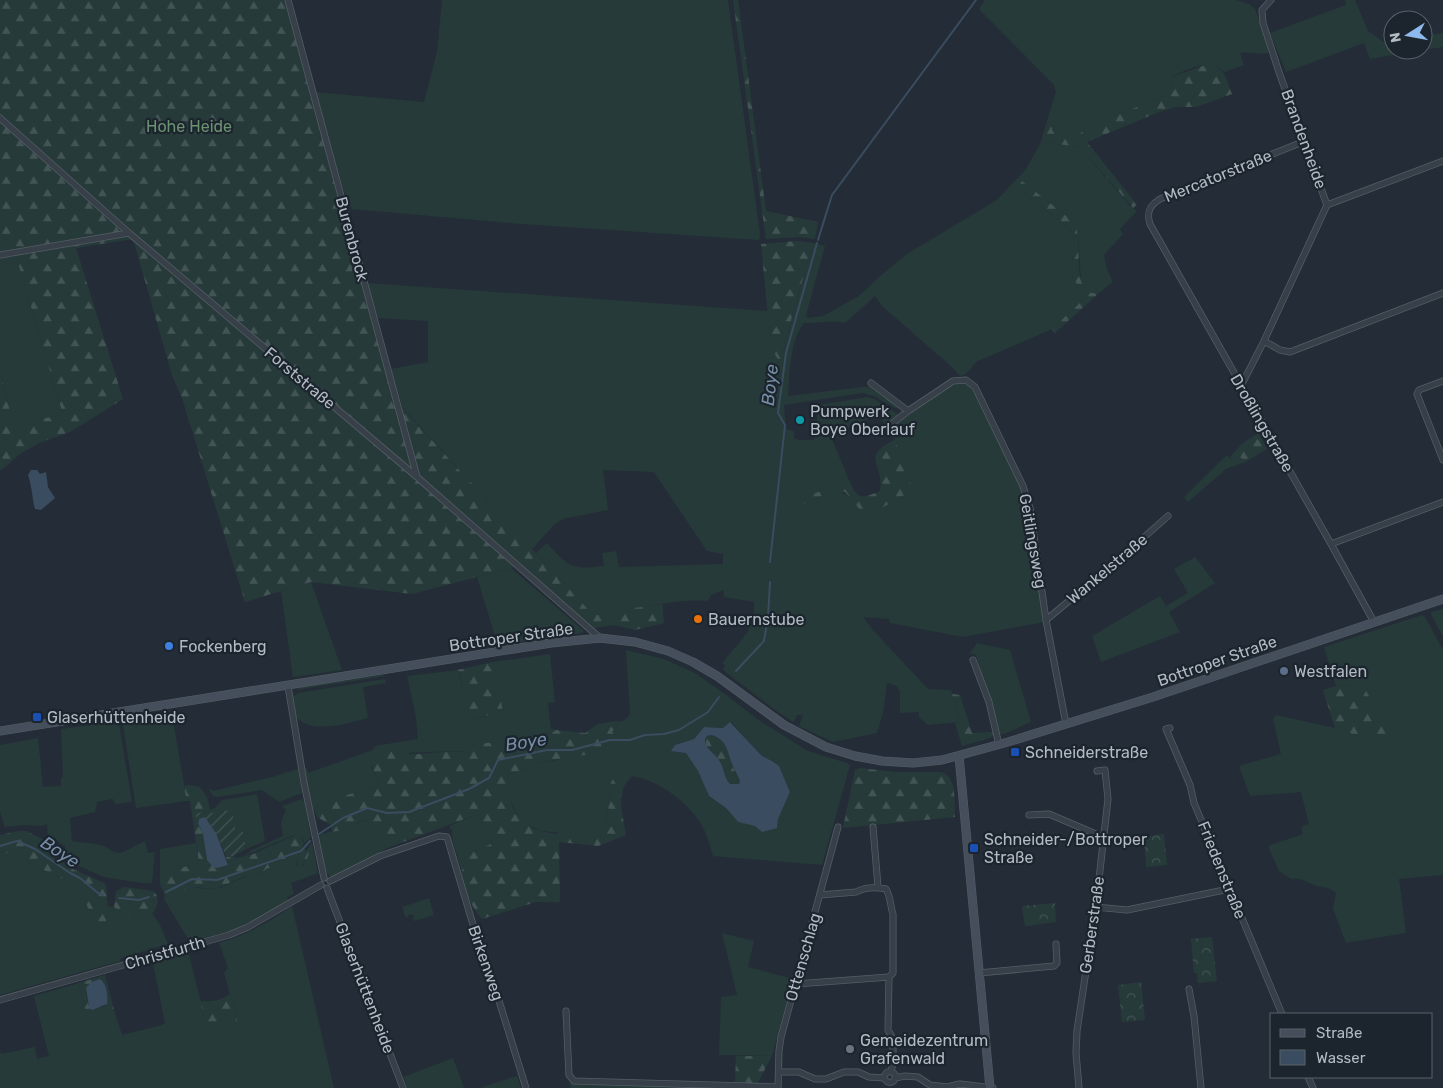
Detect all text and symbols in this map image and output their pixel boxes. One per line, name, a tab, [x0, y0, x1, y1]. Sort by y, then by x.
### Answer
north arrow	[1383, 10, 1433, 60]
text: N	[1386, 31, 1405, 44]
street label: Brandenheide	[1277, 87, 1331, 191]
park label: Hohe Heide	[146, 117, 232, 136]
street label: Mercatorstraße	[1161, 146, 1275, 206]
street label: Burenbrock	[332, 195, 373, 284]
street label: Forststraße	[261, 343, 339, 413]
water label: Boye	[757, 363, 783, 407]
street label: Droßlingstraße	[1226, 371, 1298, 475]
place label: Pumpwerk Boye Oberlauf	[810, 402, 916, 439]
marker: Pumpwerk Boye Oberlauf	[794, 414, 806, 426]
street label: Geitlingsweg	[1015, 492, 1051, 590]
street label: Wankelstraße	[1063, 530, 1151, 608]
place label: Bauernstube	[708, 610, 804, 629]
marker: Bauernstube	[692, 613, 704, 625]
street label: Bottroper Straße	[448, 619, 574, 655]
street label: Bottroper Straße	[1155, 632, 1279, 690]
place label: Fockenberg	[179, 637, 267, 656]
marker: Fockenberg	[163, 640, 175, 652]
place label: Westfalen	[1294, 662, 1367, 681]
marker: Westfalen	[1278, 665, 1290, 677]
place label: Glaserhüttenheide	[47, 708, 185, 727]
marker: Glaserhüttenheide	[31, 711, 43, 723]
water label: Boye	[504, 728, 548, 756]
place label: Schneiderstraße	[1025, 743, 1148, 762]
marker: Schneiderstraße	[1009, 746, 1021, 758]
street label: Friedenstraße	[1194, 818, 1250, 922]
place label: Schneider-/Bottroper Straße	[984, 830, 1147, 867]
water label: Boye	[37, 831, 83, 873]
marker: Schneider-/Bottroper Straße	[968, 842, 980, 854]
street label: Gerberstraße	[1076, 875, 1108, 975]
street label: Ottenschlag	[781, 911, 825, 1003]
street label: Glaserhüttenheide	[331, 920, 399, 1056]
street label: Birkenweg	[464, 923, 508, 1003]
street label: Christfurth	[123, 932, 207, 974]
legend	[1270, 1013, 1433, 1078]
text: Straße	[1316, 1024, 1362, 1042]
place label: Gemeidezentrum Grafenwald	[860, 1031, 988, 1068]
marker: Gemeidezentrum Grafenwald	[844, 1043, 856, 1055]
text: Wasser	[1316, 1049, 1366, 1067]

